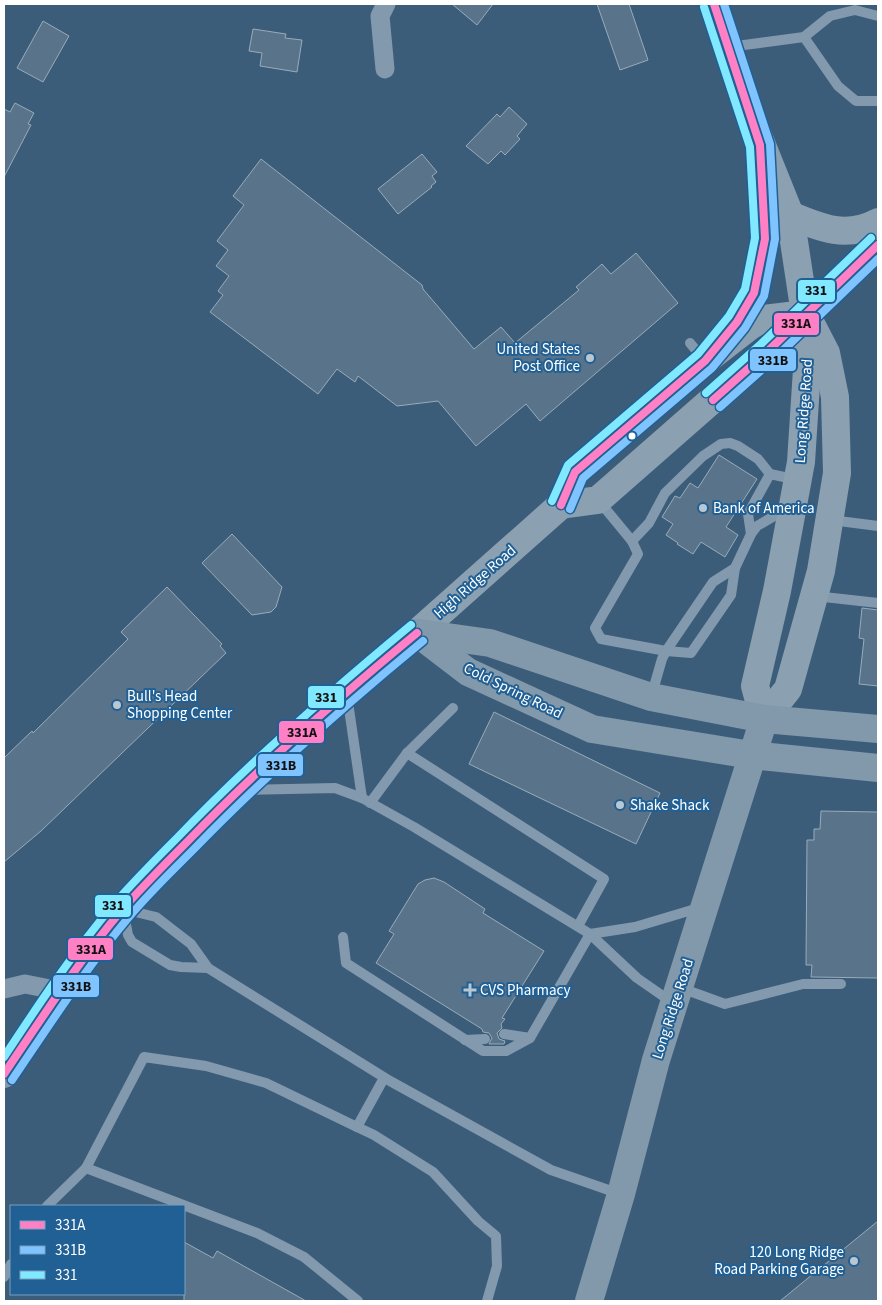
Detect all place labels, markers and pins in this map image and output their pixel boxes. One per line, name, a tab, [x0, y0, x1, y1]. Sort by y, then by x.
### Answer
place label: United States Post Office	[496, 339, 580, 377]
marker: United States Post Office	[584, 352, 596, 364]
unlabelled marker	[627, 431, 637, 441]
place label: Bank of America	[713, 498, 815, 519]
marker: Bank of America	[697, 502, 709, 514]
place label: Bull's Head Shopping Center	[127, 686, 233, 724]
marker: Bull's Head Shopping Center	[111, 699, 123, 711]
place label: Shake Shack	[630, 795, 710, 816]
marker: Shake Shack	[614, 799, 626, 811]
place label: CVS Pharmacy	[480, 980, 570, 1001]
marker: CVS Pharmacy	[464, 984, 476, 996]
place label: 120 Long Ridge Road Parking Garage	[714, 1242, 844, 1280]
marker: 120 Long Ridge Road Parking Garage	[848, 1255, 860, 1267]

